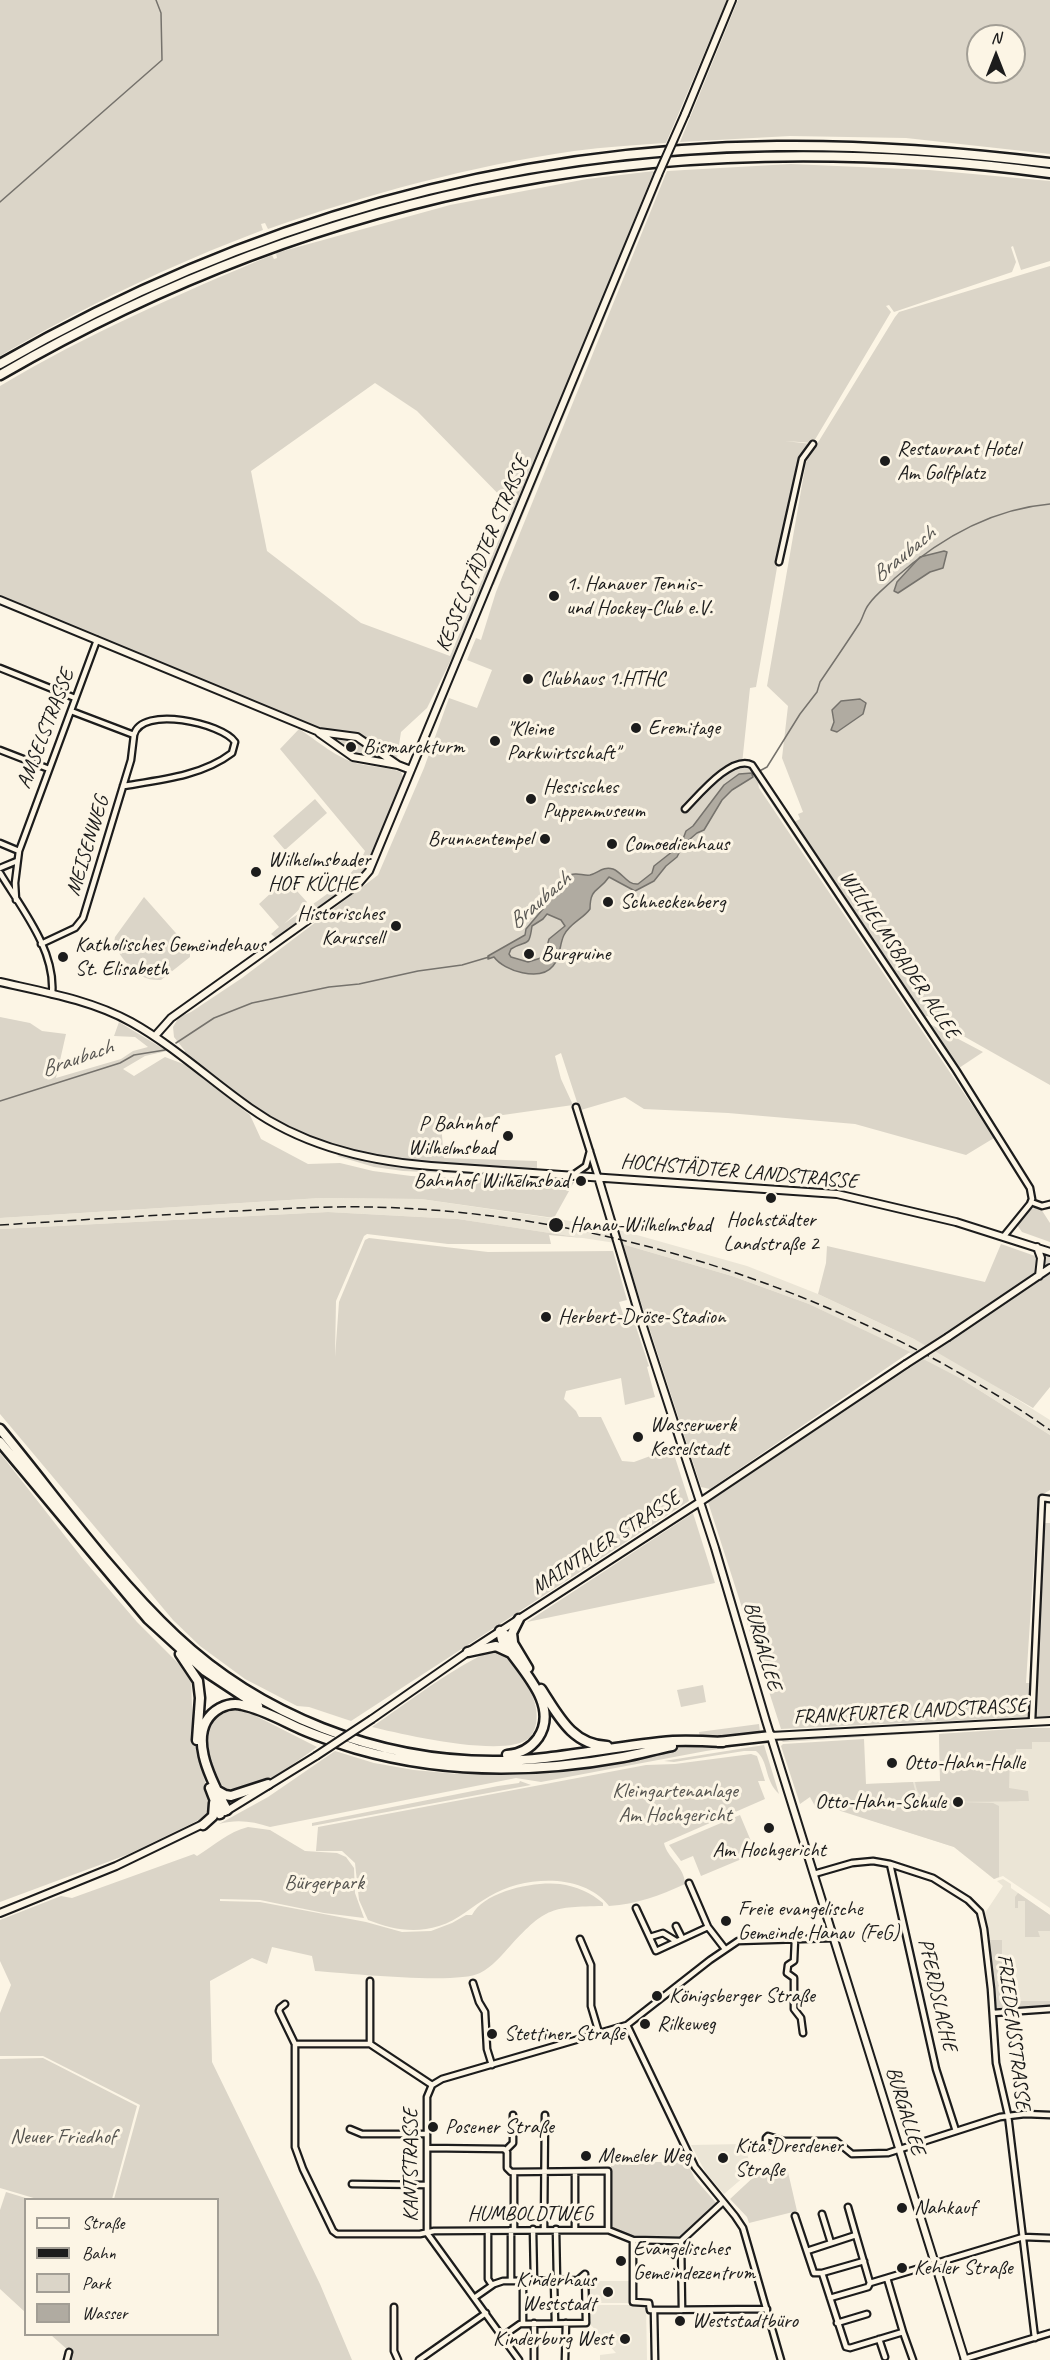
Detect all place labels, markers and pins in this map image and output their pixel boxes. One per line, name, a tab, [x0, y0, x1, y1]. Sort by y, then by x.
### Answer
place label: Restaurant Hotel Am Golfplatz	[897, 436, 1020, 486]
marker: Restaurant Hotel Am Golfplatz	[878, 454, 892, 468]
place label: 1. Hanauer Tennis- und Hockey-Club e.V.	[566, 571, 713, 621]
marker: 1. Hanauer Tennis- und Hockey-Club e.V.	[547, 589, 561, 603]
place label: Clubhaus 1.HTHC	[540, 666, 665, 692]
marker: Clubhaus 1.HTHC	[521, 672, 535, 686]
place label: Eremitage	[648, 715, 720, 741]
place label: "Kleine Parkwirtschaft"	[507, 716, 620, 766]
marker: Eremitage	[629, 721, 643, 735]
place label: Bismarckturm	[363, 734, 464, 760]
marker: "Kleine Parkwirtschaft"	[488, 734, 502, 748]
marker: Bismarckturm	[344, 740, 358, 754]
place label: Hessisches Puppenmuseum	[543, 774, 645, 824]
marker: Hessisches Puppenmuseum	[524, 792, 538, 806]
place label: Brunnentempel	[428, 826, 533, 852]
place label: Comoedienhaus	[624, 831, 729, 857]
marker: Brunnentempel	[538, 832, 552, 846]
marker: Comoedienhaus	[605, 837, 619, 851]
place label: Wilhelmsbader HOF KÜCHE	[268, 847, 370, 897]
marker: Wilhelmsbader HOF KÜCHE	[249, 865, 263, 879]
place label: Schneckenberg	[620, 889, 725, 915]
marker: Schneckenberg	[601, 895, 615, 909]
place label: Historisches Karussell	[297, 901, 384, 951]
marker: Historisches Karussell	[389, 919, 403, 933]
place label: Katholisches Gemeindehaus St. Elisabeth	[75, 932, 265, 982]
place label: Burgruine	[541, 941, 610, 967]
marker: Burgruine	[522, 947, 536, 961]
marker: Katholisches Gemeindehaus St. Elisabeth	[56, 950, 70, 964]
place label: P Bahnhof Wilhelmsbad	[408, 1111, 496, 1161]
marker: P Bahnhof Wilhelmsbad	[501, 1129, 515, 1143]
place label: Bahnhof Wilhelmsbad	[414, 1168, 569, 1194]
marker: Bahnhof Wilhelmsbad	[574, 1174, 588, 1188]
marker: Hochstädter Landstraße 2	[764, 1191, 778, 1205]
place label: Hochstädter Landstraße 2	[723, 1207, 819, 1257]
place label: Hanau-Wilhelmsbad	[570, 1212, 712, 1238]
marker: Hanau-Wilhelmsbad	[547, 1216, 565, 1234]
place label: Herbert-Dröse-Stadion	[558, 1304, 725, 1330]
marker: Herbert-Dröse-Stadion	[539, 1310, 553, 1324]
place label: Wasserwerk Kesselstadt	[650, 1412, 736, 1462]
marker: Wasserwerk Kesselstadt	[631, 1430, 645, 1444]
place label: Otto-Hahn-Halle	[904, 1750, 1025, 1776]
marker: Otto-Hahn-Halle	[885, 1756, 899, 1770]
place label: Otto-Hahn-Schule	[815, 1789, 946, 1815]
marker: Otto-Hahn-Schule	[951, 1795, 965, 1809]
marker: Am Hochgericht	[762, 1821, 776, 1835]
place label: Am Hochgericht	[712, 1837, 826, 1863]
place label: Freie evangelische Gemeinde Hanau (FeG)	[738, 1896, 899, 1946]
marker: Freie evangelische Gemeinde Hanau (FeG)	[719, 1914, 733, 1928]
place label: Königsberger Straße	[669, 1983, 815, 2009]
marker: Königsberger Straße	[650, 1989, 664, 2003]
place label: Rilkeweg	[657, 2011, 715, 2037]
marker: Rilkeweg	[638, 2017, 652, 2031]
place label: Stettiner Straße	[504, 2021, 625, 2047]
marker: Stettiner Straße	[485, 2027, 499, 2041]
place label: Posener Straße	[445, 2114, 554, 2140]
marker: Posener Straße	[426, 2120, 440, 2134]
place label: Kita Dresdener Straße	[735, 2133, 843, 2183]
place label: Memeler Weg	[598, 2143, 691, 2169]
marker: Memeler Weg	[579, 2149, 593, 2163]
marker: Kita Dresdener Straße	[716, 2151, 730, 2165]
place label: Nahkauf	[914, 2195, 975, 2221]
marker: Nahkauf	[895, 2201, 909, 2215]
place label: Evangelisches Gemeindezentrum	[633, 2236, 755, 2286]
marker: Evangelisches Gemeindezentrum	[614, 2254, 628, 2268]
place label: Kehler Straße	[914, 2255, 1013, 2281]
marker: Kehler Straße	[895, 2261, 909, 2275]
place label: Kinderhaus Weststadt	[516, 2267, 596, 2317]
marker: Kinderhaus Weststadt	[601, 2285, 615, 2299]
place label: Weststadtbüro	[692, 2308, 798, 2334]
marker: Weststadtbüro	[673, 2314, 687, 2328]
place label: Kinderburg West	[493, 2326, 613, 2352]
marker: Kinderburg West	[618, 2332, 632, 2346]

